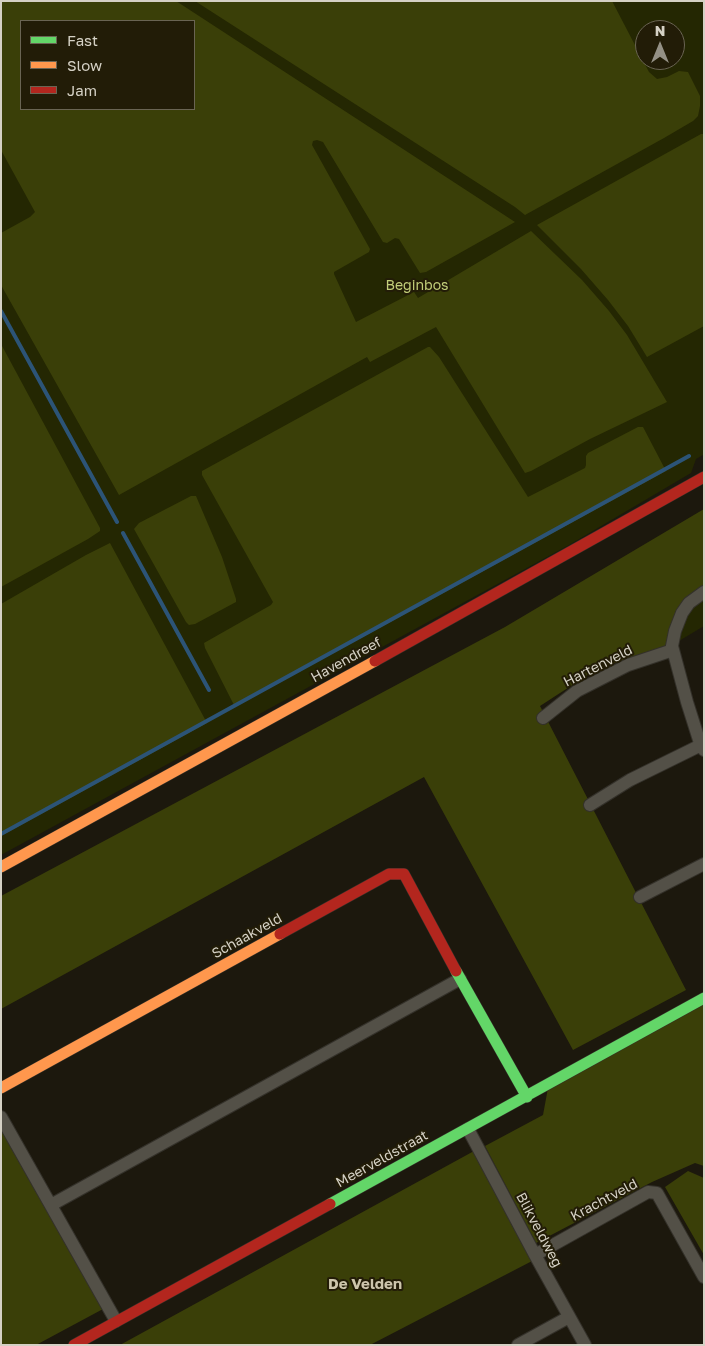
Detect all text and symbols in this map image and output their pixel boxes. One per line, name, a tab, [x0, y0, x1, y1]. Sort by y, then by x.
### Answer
legend	[20, 20, 195, 110]
north arrow	[635, 20, 685, 70]
text: N	[655, 22, 665, 39]
text: Fast	[67, 31, 98, 49]
text: Slow	[67, 56, 102, 74]
text: Jam	[67, 81, 97, 99]
park label: Beginbos	[386, 278, 448, 294]
street label: Havendreef	[308, 634, 384, 686]
street label: Hartenveld	[561, 641, 635, 691]
street label: Schaakveld	[209, 910, 285, 962]
street label: Meerveldstraat	[333, 1127, 431, 1191]
street label: Krachtveld	[568, 1175, 640, 1225]
street label: Blikveldweg	[512, 1190, 566, 1270]
district label: De Velden	[328, 1275, 402, 1293]

